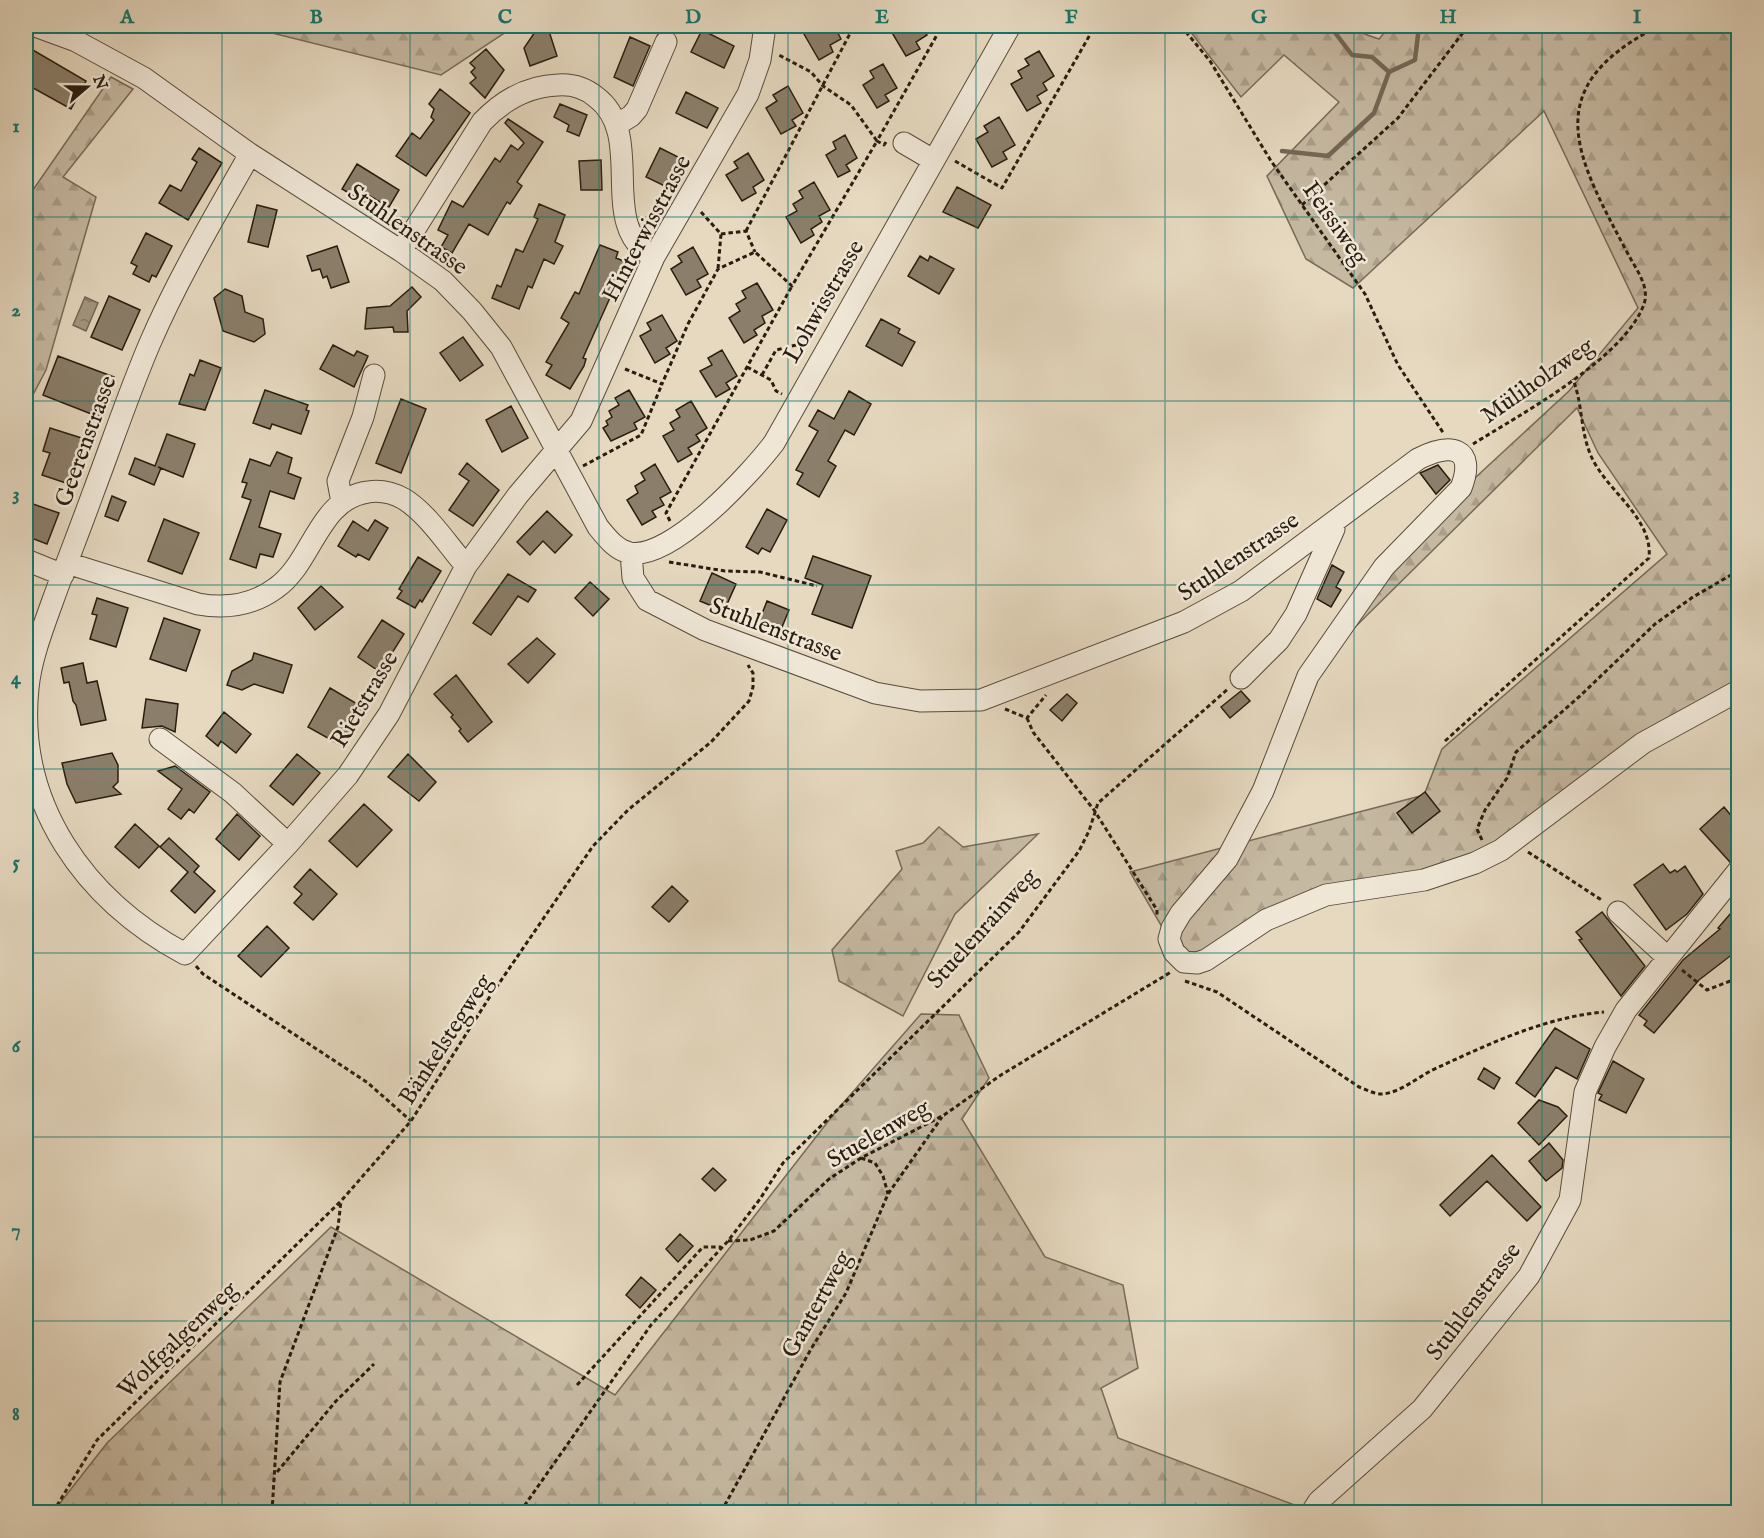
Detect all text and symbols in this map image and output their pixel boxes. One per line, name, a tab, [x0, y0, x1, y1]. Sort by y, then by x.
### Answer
text: A	[119, 5, 135, 30]
text: B	[309, 5, 323, 30]
text: C	[498, 5, 512, 30]
text: D	[685, 5, 701, 30]
text: E	[875, 5, 889, 30]
text: F	[1065, 5, 1078, 30]
text: G	[1251, 5, 1268, 30]
text: H	[1439, 5, 1457, 30]
text: I	[1633, 5, 1642, 30]
north arrow	[57, 57, 117, 117]
text: N	[87, 72, 111, 93]
text: 1	[12, 114, 20, 139]
street label: Hinterwisstrasse	[596, 150, 699, 308]
street label: Feissiweg	[1295, 176, 1375, 273]
street label: Stuhlenstrasse	[341, 177, 473, 283]
street label: Lohwisstrasse	[777, 235, 872, 369]
text: 2	[11, 298, 21, 323]
street label: Müliholzweg	[1475, 330, 1601, 431]
street label: Geerenstrasse	[48, 372, 124, 511]
text: 3	[12, 482, 20, 507]
street label: Stuhlenstrasse	[1172, 505, 1305, 609]
street label: Stuhlenstrasse	[705, 591, 846, 670]
street label: Rietstrasse	[324, 646, 406, 754]
text: 4	[11, 666, 22, 691]
text: 5	[12, 850, 20, 875]
street label: Stuelenrainweg	[921, 861, 1046, 996]
street label: Bänkelstegweg	[392, 968, 501, 1111]
text: 6	[12, 1034, 22, 1059]
street label: Stuelenweg	[822, 1092, 937, 1176]
text: 7	[11, 1218, 21, 1243]
street label: Stuhlenstrasse	[1420, 1237, 1529, 1367]
street label: Gantertweg	[775, 1245, 860, 1364]
street label: Wolfgalgenweg	[111, 1274, 246, 1405]
text: 8	[12, 1402, 20, 1427]

